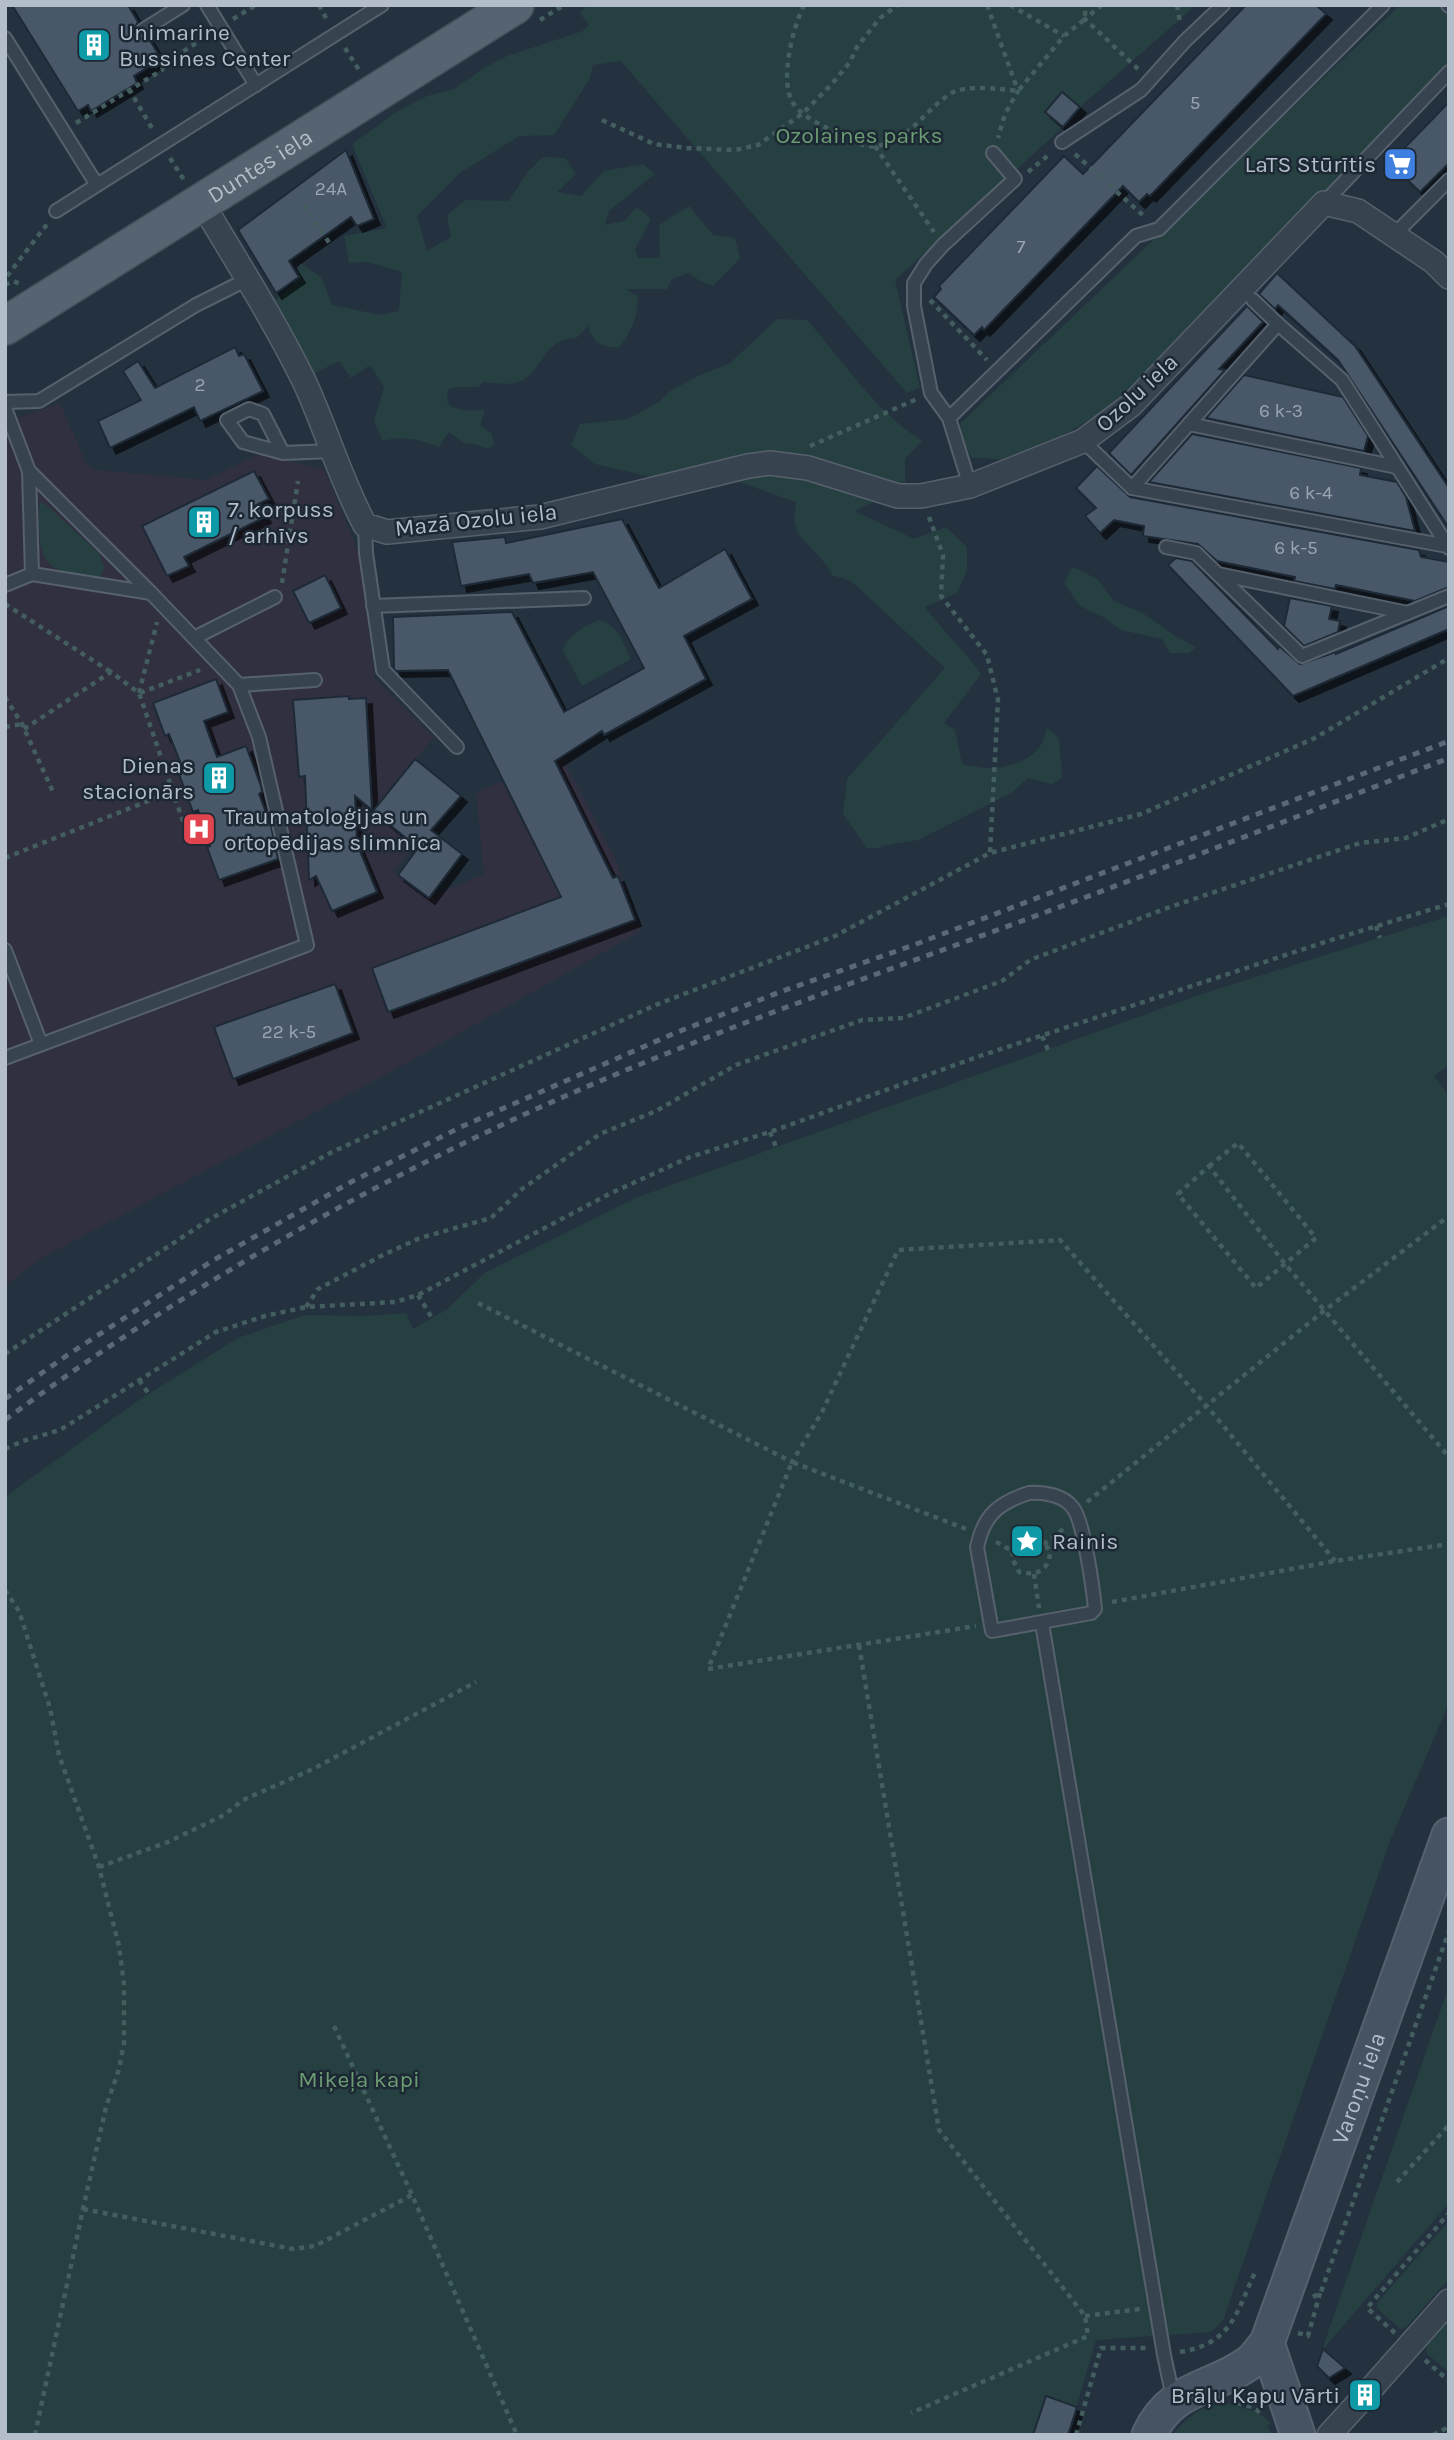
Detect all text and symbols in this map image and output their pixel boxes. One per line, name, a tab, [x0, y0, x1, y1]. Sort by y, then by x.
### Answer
place label: Unimarine Bussines Center	[119, 19, 291, 72]
building icon: Unimarine Bussines Center	[75, 26, 113, 64]
house number: 5	[1190, 92, 1200, 114]
park label: Ozolaines parks	[776, 122, 943, 149]
street label: Duntes iela	[202, 123, 317, 209]
supermarket icon: LaTS Stūrītis	[1381, 145, 1419, 183]
place label: LaTS Stūrītis	[1245, 151, 1376, 178]
house number: 24A	[315, 178, 347, 200]
house number: 7	[1017, 236, 1026, 258]
street label: Ozolu iela	[1091, 348, 1183, 438]
house number: 2	[194, 374, 206, 396]
house number: 6 k-3	[1259, 400, 1303, 422]
house number: 6 k-4	[1289, 482, 1333, 504]
place label: 7. korpuss / arhīvs	[228, 496, 334, 549]
street label: Mazā Ozolu iela	[393, 498, 559, 542]
building icon: 7. korpuss / arhīvs	[185, 503, 223, 541]
house number: 6 k-5	[1274, 537, 1318, 559]
place label: Dienas stacionārs	[82, 752, 194, 805]
building icon: Dienas stacionārs	[200, 759, 238, 797]
place label: Traumatoloģijas un ortopēdijas slimnīca	[224, 803, 441, 856]
hospital icon: Traumatoloģijas un ortopēdijas slimnīca	[180, 810, 218, 848]
house number: 22 k-5	[262, 1021, 316, 1043]
place icon: Rainis	[1008, 1522, 1046, 1560]
place label: Rainis	[1052, 1528, 1118, 1555]
street label: Varoņu iela	[1326, 2029, 1391, 2148]
park label: Miķeļa kapi	[298, 2066, 420, 2093]
building icon: Brāļu Kapu Vārti	[1346, 2376, 1384, 2414]
place label: Brāļu Kapu Vārti	[1171, 2382, 1340, 2409]

